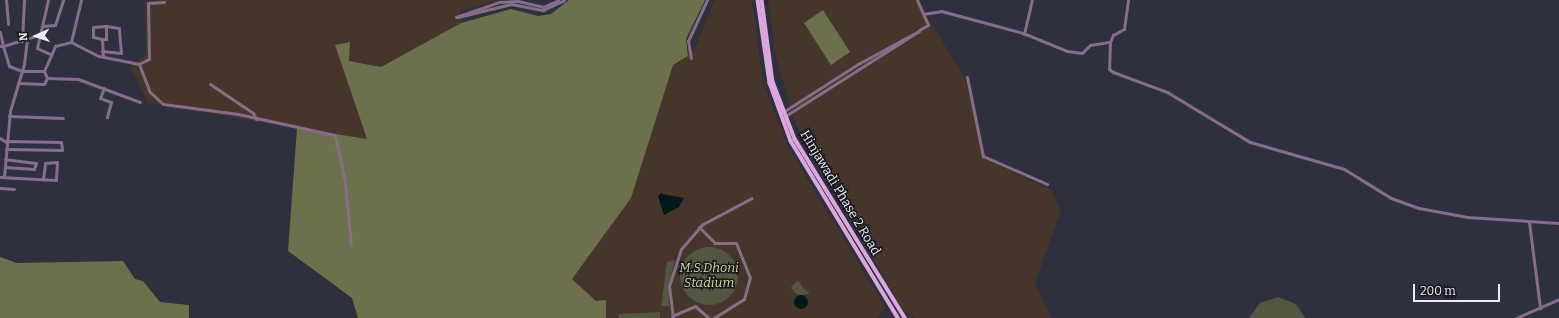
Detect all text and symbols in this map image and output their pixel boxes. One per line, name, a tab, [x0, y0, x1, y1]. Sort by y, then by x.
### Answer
north arrow	[16, 16, 56, 56]
text: N	[17, 32, 30, 41]
street label: Hinjawadi Phase 2 Road	[796, 128, 884, 258]
park label: M.S.Dhoni Stadium	[679, 261, 739, 292]
scale bar	[1415, 276, 1502, 302]
text: 200 m	[1420, 284, 1456, 298]

